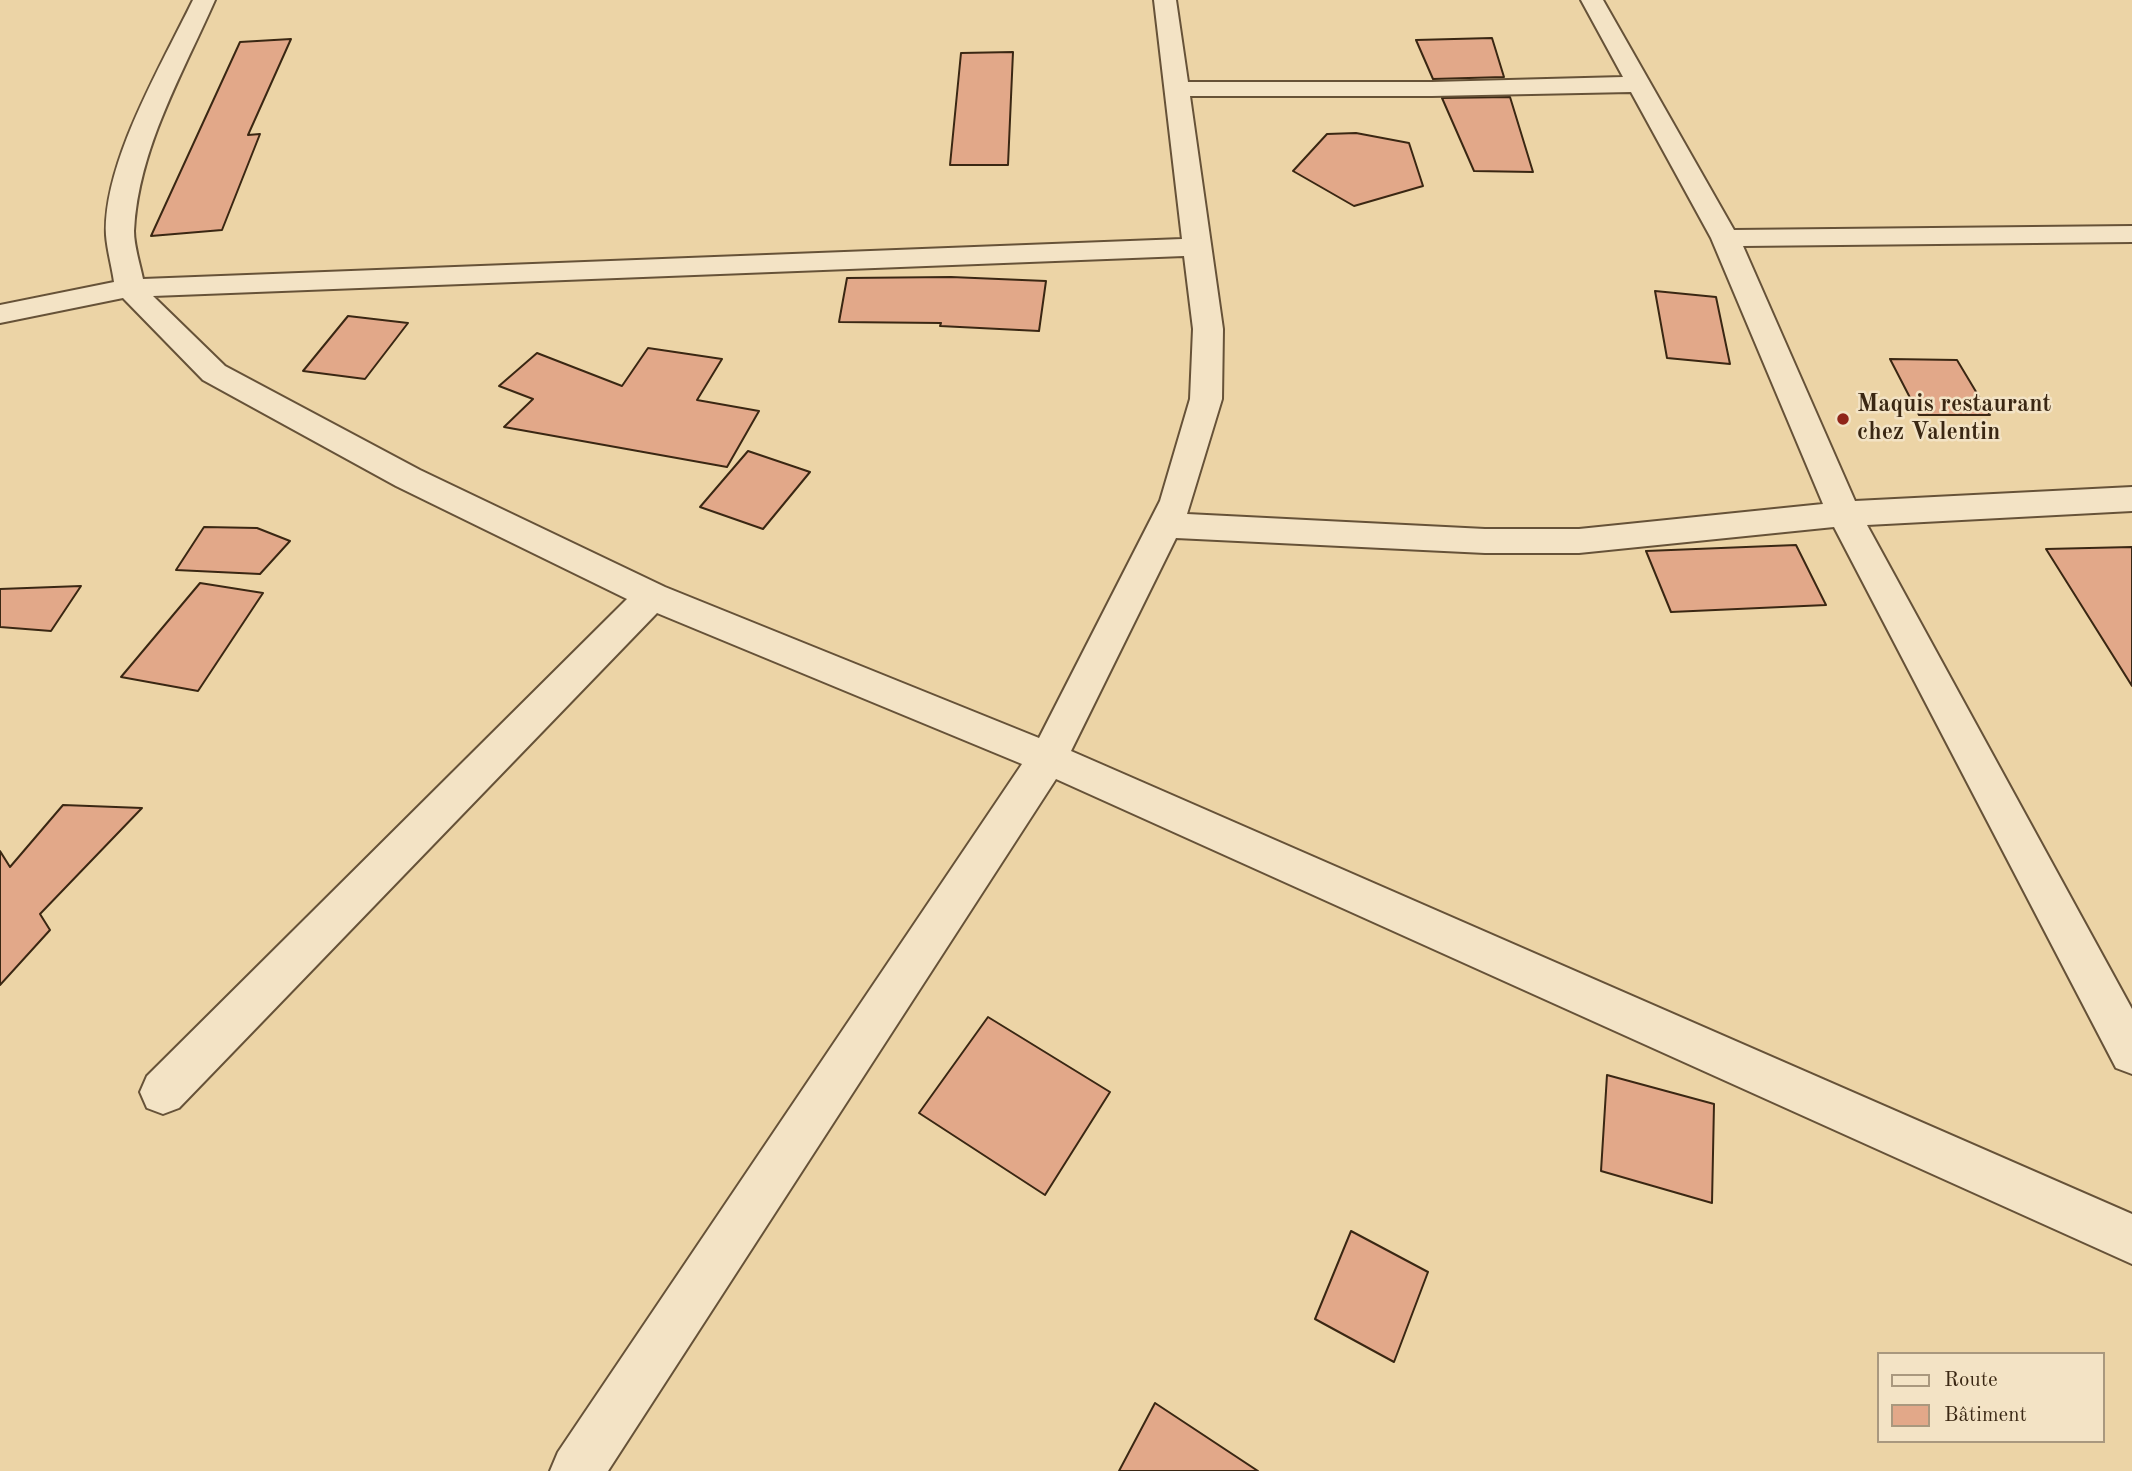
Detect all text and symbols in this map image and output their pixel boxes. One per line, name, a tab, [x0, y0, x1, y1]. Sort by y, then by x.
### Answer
place label: Maquis restaurant chez Valentin	[1857, 391, 2051, 447]
marker: Maquis restaurant chez Valentin	[1835, 411, 1851, 427]
legend	[1876, 1352, 2104, 1443]
text: Route	[1944, 1370, 1998, 1391]
text: Bâtiment	[1944, 1405, 2027, 1426]

